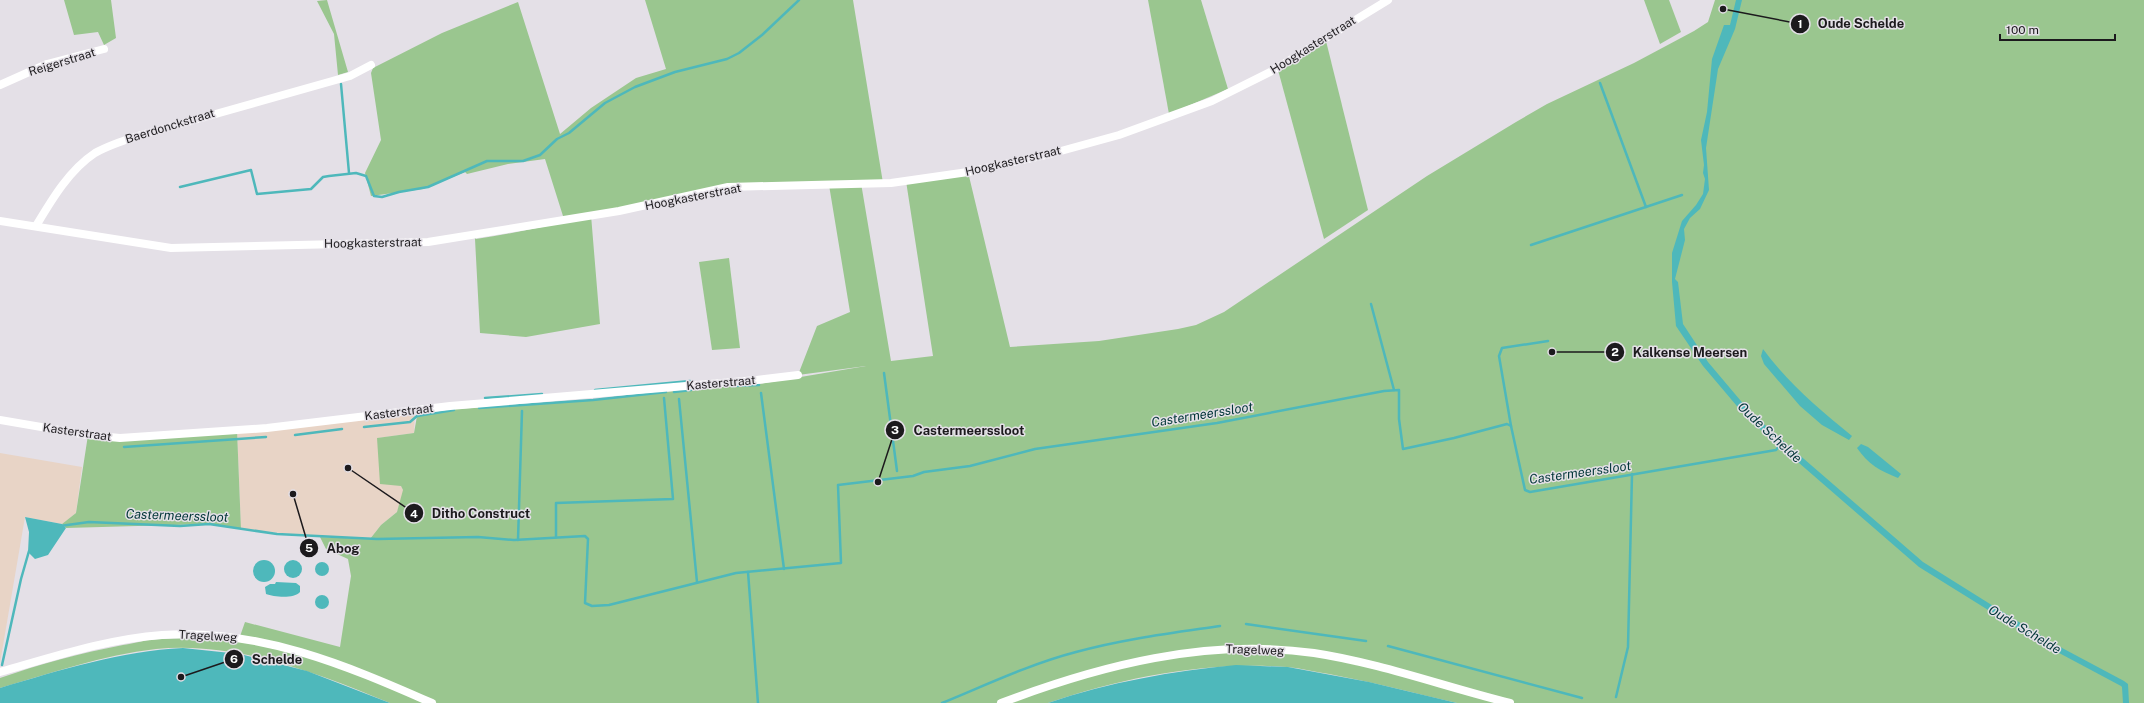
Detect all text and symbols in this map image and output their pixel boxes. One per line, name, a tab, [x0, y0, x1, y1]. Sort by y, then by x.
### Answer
callout: Oude Schelde	[1790, 11, 1912, 36]
street label: Hoogkasterstraat	[1268, 13, 1358, 77]
text: Oude Schelde	[1818, 16, 1904, 31]
scale bar	[2000, 16, 2115, 42]
text: 1	[1797, 17, 1803, 31]
text: 100 m	[2006, 23, 2039, 37]
street label: Reigerstraat	[27, 45, 97, 79]
street label: Baerdonckstraat	[124, 106, 217, 146]
street label: Hoogkasterstraat	[964, 143, 1063, 179]
street label: Hoogkasterstraat	[644, 181, 743, 213]
street label: Hoogkasterstraat	[324, 235, 422, 251]
callout: Kalkense Meersen	[1605, 340, 1755, 365]
text: 2	[1611, 345, 1619, 359]
text: Kalkense Meersen	[1633, 345, 1747, 360]
street label: Kasterstraat	[686, 373, 756, 393]
water label: Castermeerssloot	[1150, 399, 1254, 430]
water label: Oude Schelde	[1735, 399, 1805, 466]
street label: Kasterstraat	[364, 401, 435, 423]
callout: Castermeerssloot	[885, 418, 1032, 443]
street label: Kasterstraat	[42, 420, 113, 444]
text: 3	[891, 423, 899, 437]
text: Castermeerssloot	[914, 423, 1025, 438]
water label: Castermeerssloot	[1528, 458, 1632, 487]
callout: Ditho Construct	[404, 501, 538, 526]
water label: Castermeerssloot	[125, 506, 229, 525]
text: Ditho Construct	[432, 506, 530, 521]
text: 4	[410, 507, 418, 521]
callout: Abog	[299, 535, 368, 560]
text: 5	[305, 541, 313, 555]
text: Abog	[327, 541, 359, 556]
water label: Oude Schelde	[1986, 602, 2064, 657]
street label: Tragelweg	[178, 627, 238, 645]
street label: Tragelweg	[1225, 642, 1285, 658]
callout: Schelde	[224, 647, 311, 672]
text: 6	[230, 652, 238, 666]
text: Schelde	[252, 652, 302, 667]

